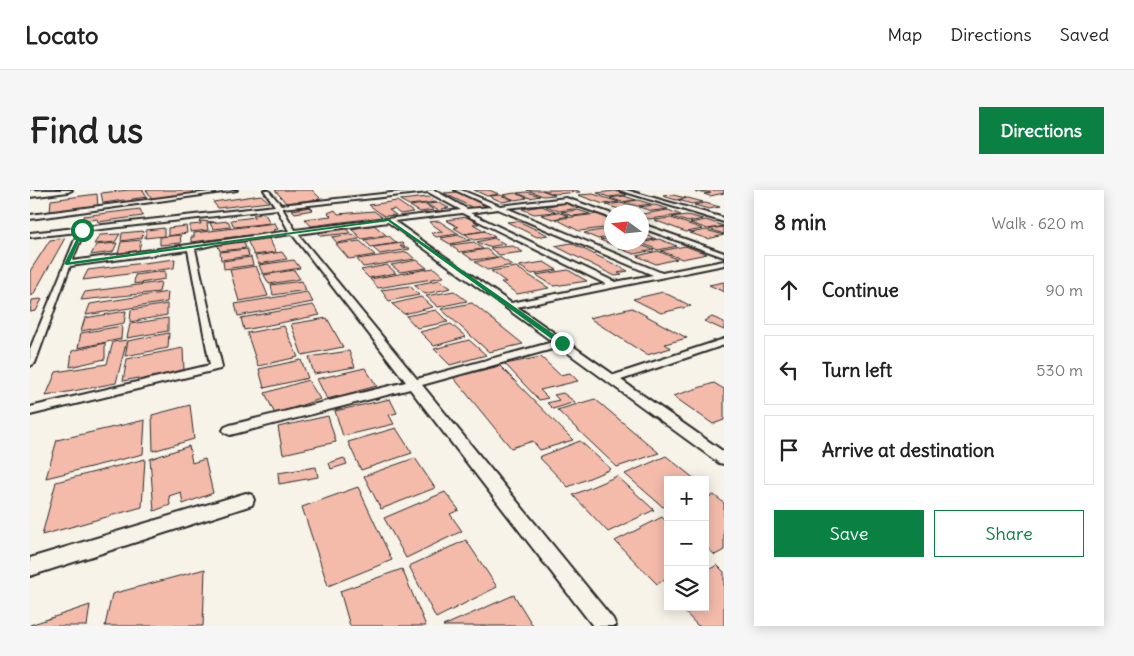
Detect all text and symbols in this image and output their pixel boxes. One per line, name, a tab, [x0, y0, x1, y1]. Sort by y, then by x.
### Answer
text: Locato	[25, 20, 99, 50]
text: Map	[887, 23, 922, 46]
text: Directions	[950, 23, 1032, 46]
text: Saved	[1060, 23, 1109, 46]
button: Directions	[979, 107, 1104, 154]
text: Find us	[30, 108, 143, 152]
north arrow	[604, 205, 649, 250]
text: 8 min	[774, 209, 826, 236]
text: Walk · 620 m	[992, 213, 1084, 233]
route start	[71, 219, 94, 242]
icon: ahead	[775, 276, 803, 304]
text: Continue	[822, 278, 899, 302]
text: 90 m	[1045, 280, 1083, 300]
route end	[551, 332, 574, 355]
icon: left	[775, 356, 803, 384]
text: Turn left	[822, 358, 892, 382]
text: 530 m	[1036, 360, 1083, 380]
icon: arrive	[775, 436, 803, 464]
text: Arrive at destination	[822, 438, 995, 462]
map controls	[664, 476, 709, 611]
button: +	[664, 476, 709, 521]
button: Save	[774, 510, 924, 557]
button: Share	[934, 510, 1084, 557]
button: −	[664, 521, 709, 566]
button: layers	[664, 566, 709, 611]

